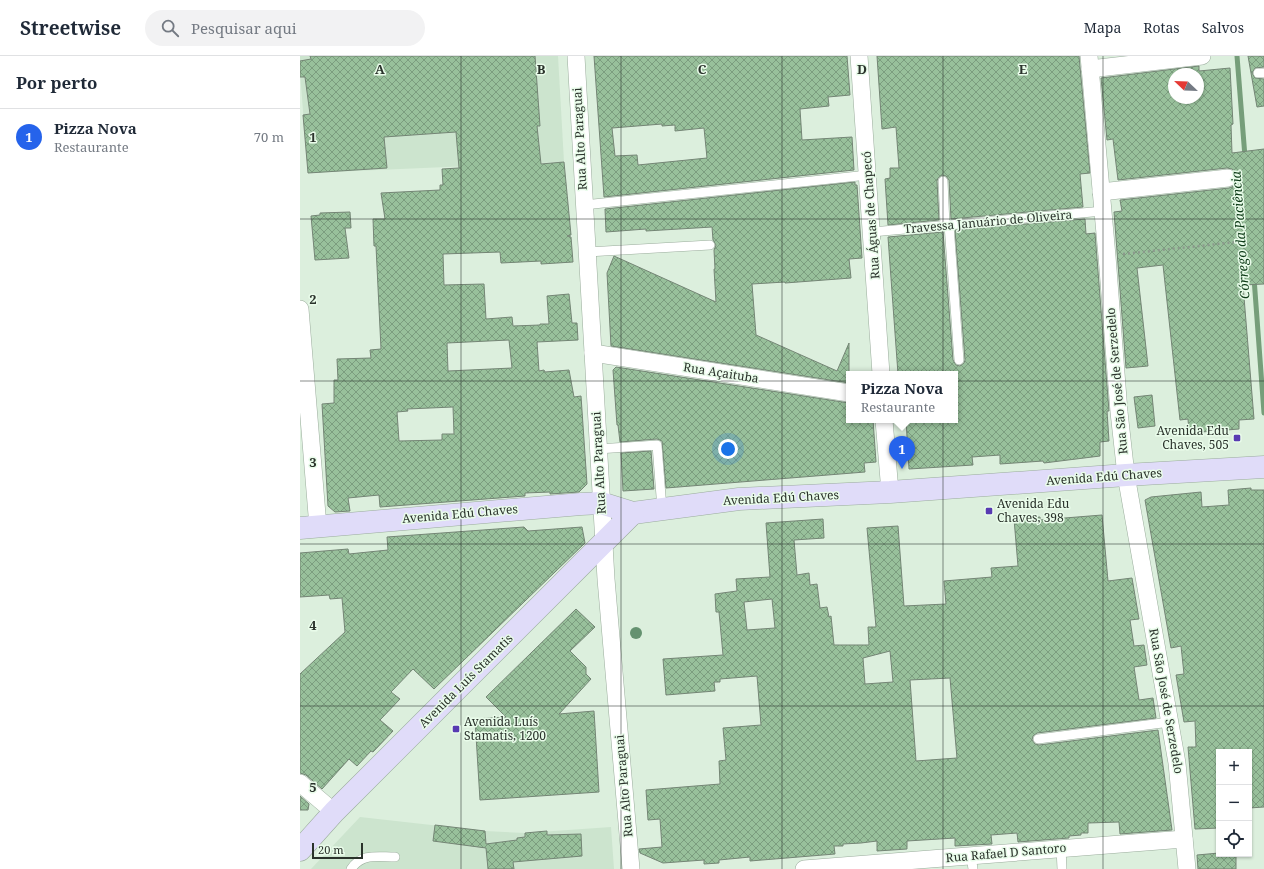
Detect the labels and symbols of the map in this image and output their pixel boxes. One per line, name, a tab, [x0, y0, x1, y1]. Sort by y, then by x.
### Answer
text: A	[375, 60, 385, 78]
text: B	[537, 60, 546, 78]
text: C	[698, 60, 707, 78]
text: D	[857, 60, 867, 78]
text: E	[1019, 60, 1028, 78]
north arrow	[1168, 68, 1204, 104]
street label: Rua Alto Paraguai	[568, 87, 591, 191]
text: 1	[309, 128, 317, 146]
street label: Rua Águas de Chapecó	[858, 150, 883, 280]
water label: Córrego da Paciência	[1227, 170, 1253, 300]
street label: Travessa Januário de Oliveira	[903, 206, 1073, 237]
text: 2	[309, 290, 317, 308]
street label: Rua São José de Serzedelo	[1102, 307, 1131, 455]
street label: Rua Açaituba	[682, 358, 760, 387]
street label: Rua Alto Paraguai	[587, 411, 610, 515]
place label: Avenida Edu Chaves, 505	[1157, 422, 1229, 453]
marker: Avenida Edu Chaves, 505	[1232, 433, 1242, 443]
pin: 1	[889, 436, 915, 469]
your location	[718, 439, 738, 459]
text: 3	[309, 453, 317, 471]
street label: Avenida Edú Chaves	[1045, 464, 1162, 489]
street label: Avenida Edú Chaves	[723, 486, 839, 509]
place label: Avenida Edu Chaves, 398	[997, 495, 1070, 526]
street label: Avenida Edú Chaves	[401, 500, 518, 527]
marker: Avenida Edu Chaves, 398	[984, 506, 994, 516]
text: 4	[309, 616, 317, 634]
street label: Rua São José de Serzedelo	[1145, 627, 1188, 775]
street label: Avenida Luís Stamatis	[415, 630, 516, 731]
place label: Avenida Luís Stamatis, 1200	[464, 713, 546, 744]
marker: Avenida Luís Stamatis, 1200	[451, 724, 461, 734]
street label: Rua Alto Paraguai	[611, 734, 636, 838]
text: 5	[309, 778, 317, 796]
street label: Rua Rafael D Santoro	[945, 839, 1067, 866]
scale bar	[312, 841, 363, 860]

